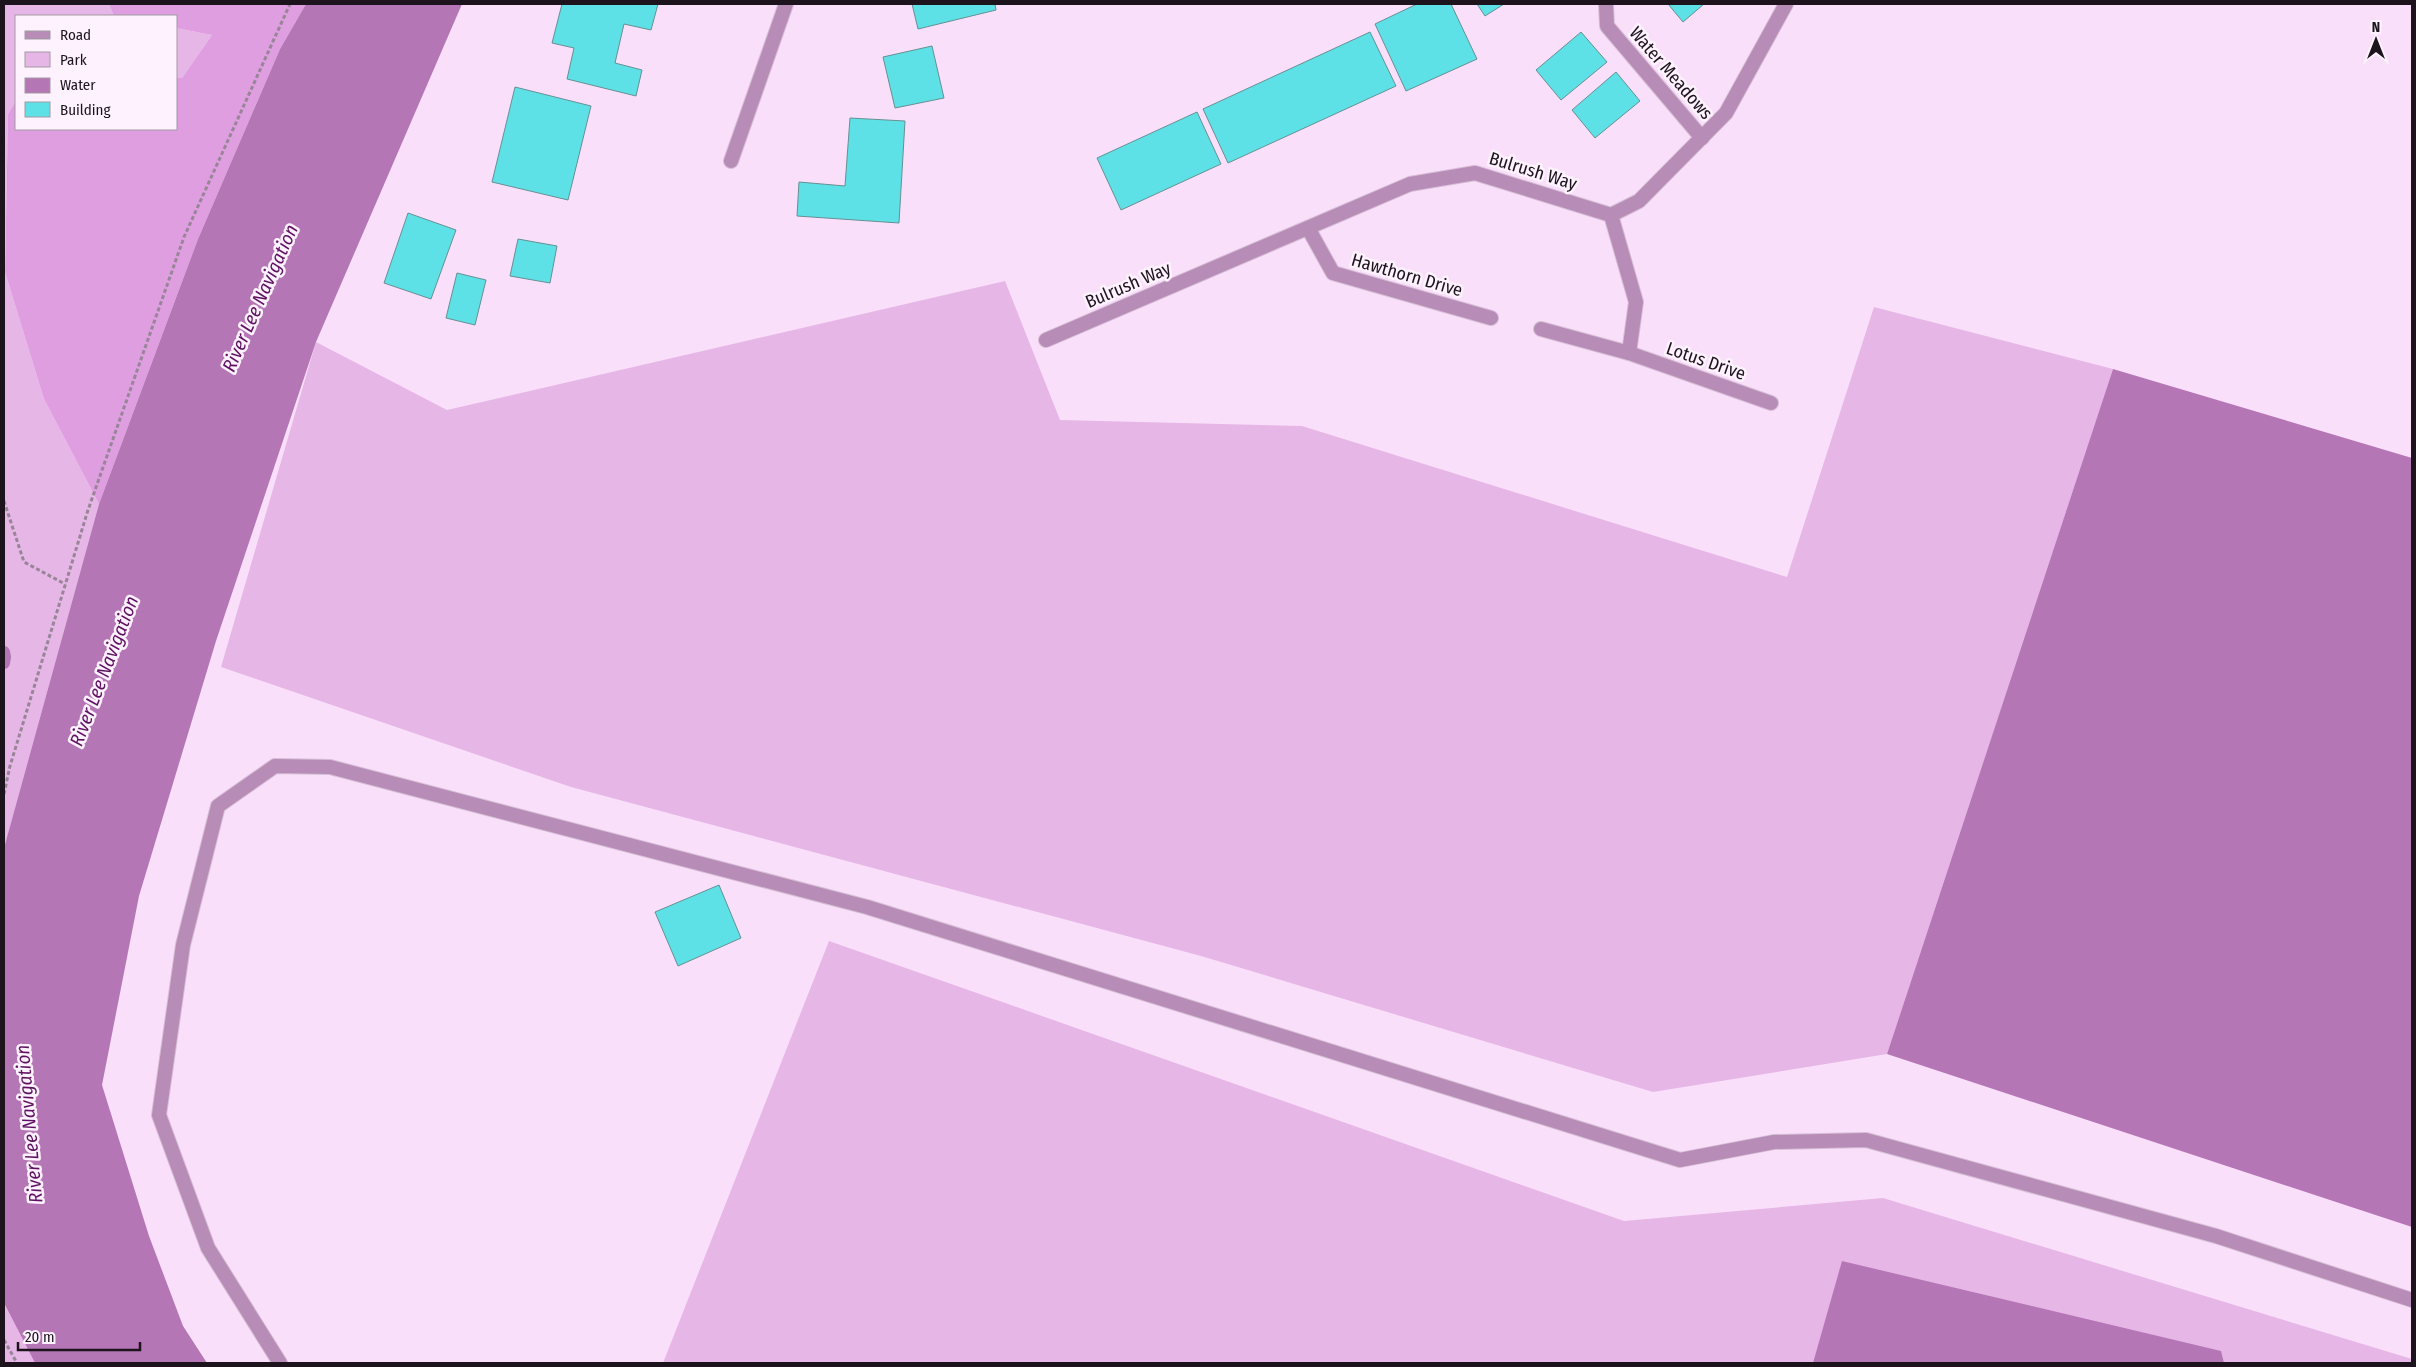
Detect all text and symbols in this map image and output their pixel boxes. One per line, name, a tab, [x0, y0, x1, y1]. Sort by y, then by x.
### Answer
legend	[15, 15, 178, 130]
north arrow	[2351, 15, 2401, 65]
text: N	[2372, 19, 2380, 36]
street label: Water Meadows	[1625, 22, 1717, 124]
text: Road	[60, 26, 91, 44]
text: Park	[60, 51, 87, 69]
text: Water	[60, 76, 96, 94]
text: Building	[60, 101, 111, 119]
street label: Bulrush Way	[1486, 147, 1580, 195]
water label: River Lee Navigation	[217, 221, 303, 375]
street label: Hawthorn Drive	[1349, 249, 1465, 301]
street label: Bulrush Way	[1082, 257, 1174, 313]
street label: Lotus Drive	[1663, 337, 1749, 385]
water label: River Lee Navigation	[65, 593, 143, 749]
water label: River Lee Navigation	[11, 1044, 47, 1204]
scale bar	[18, 1320, 140, 1352]
text: 20 m	[25, 1328, 55, 1346]

